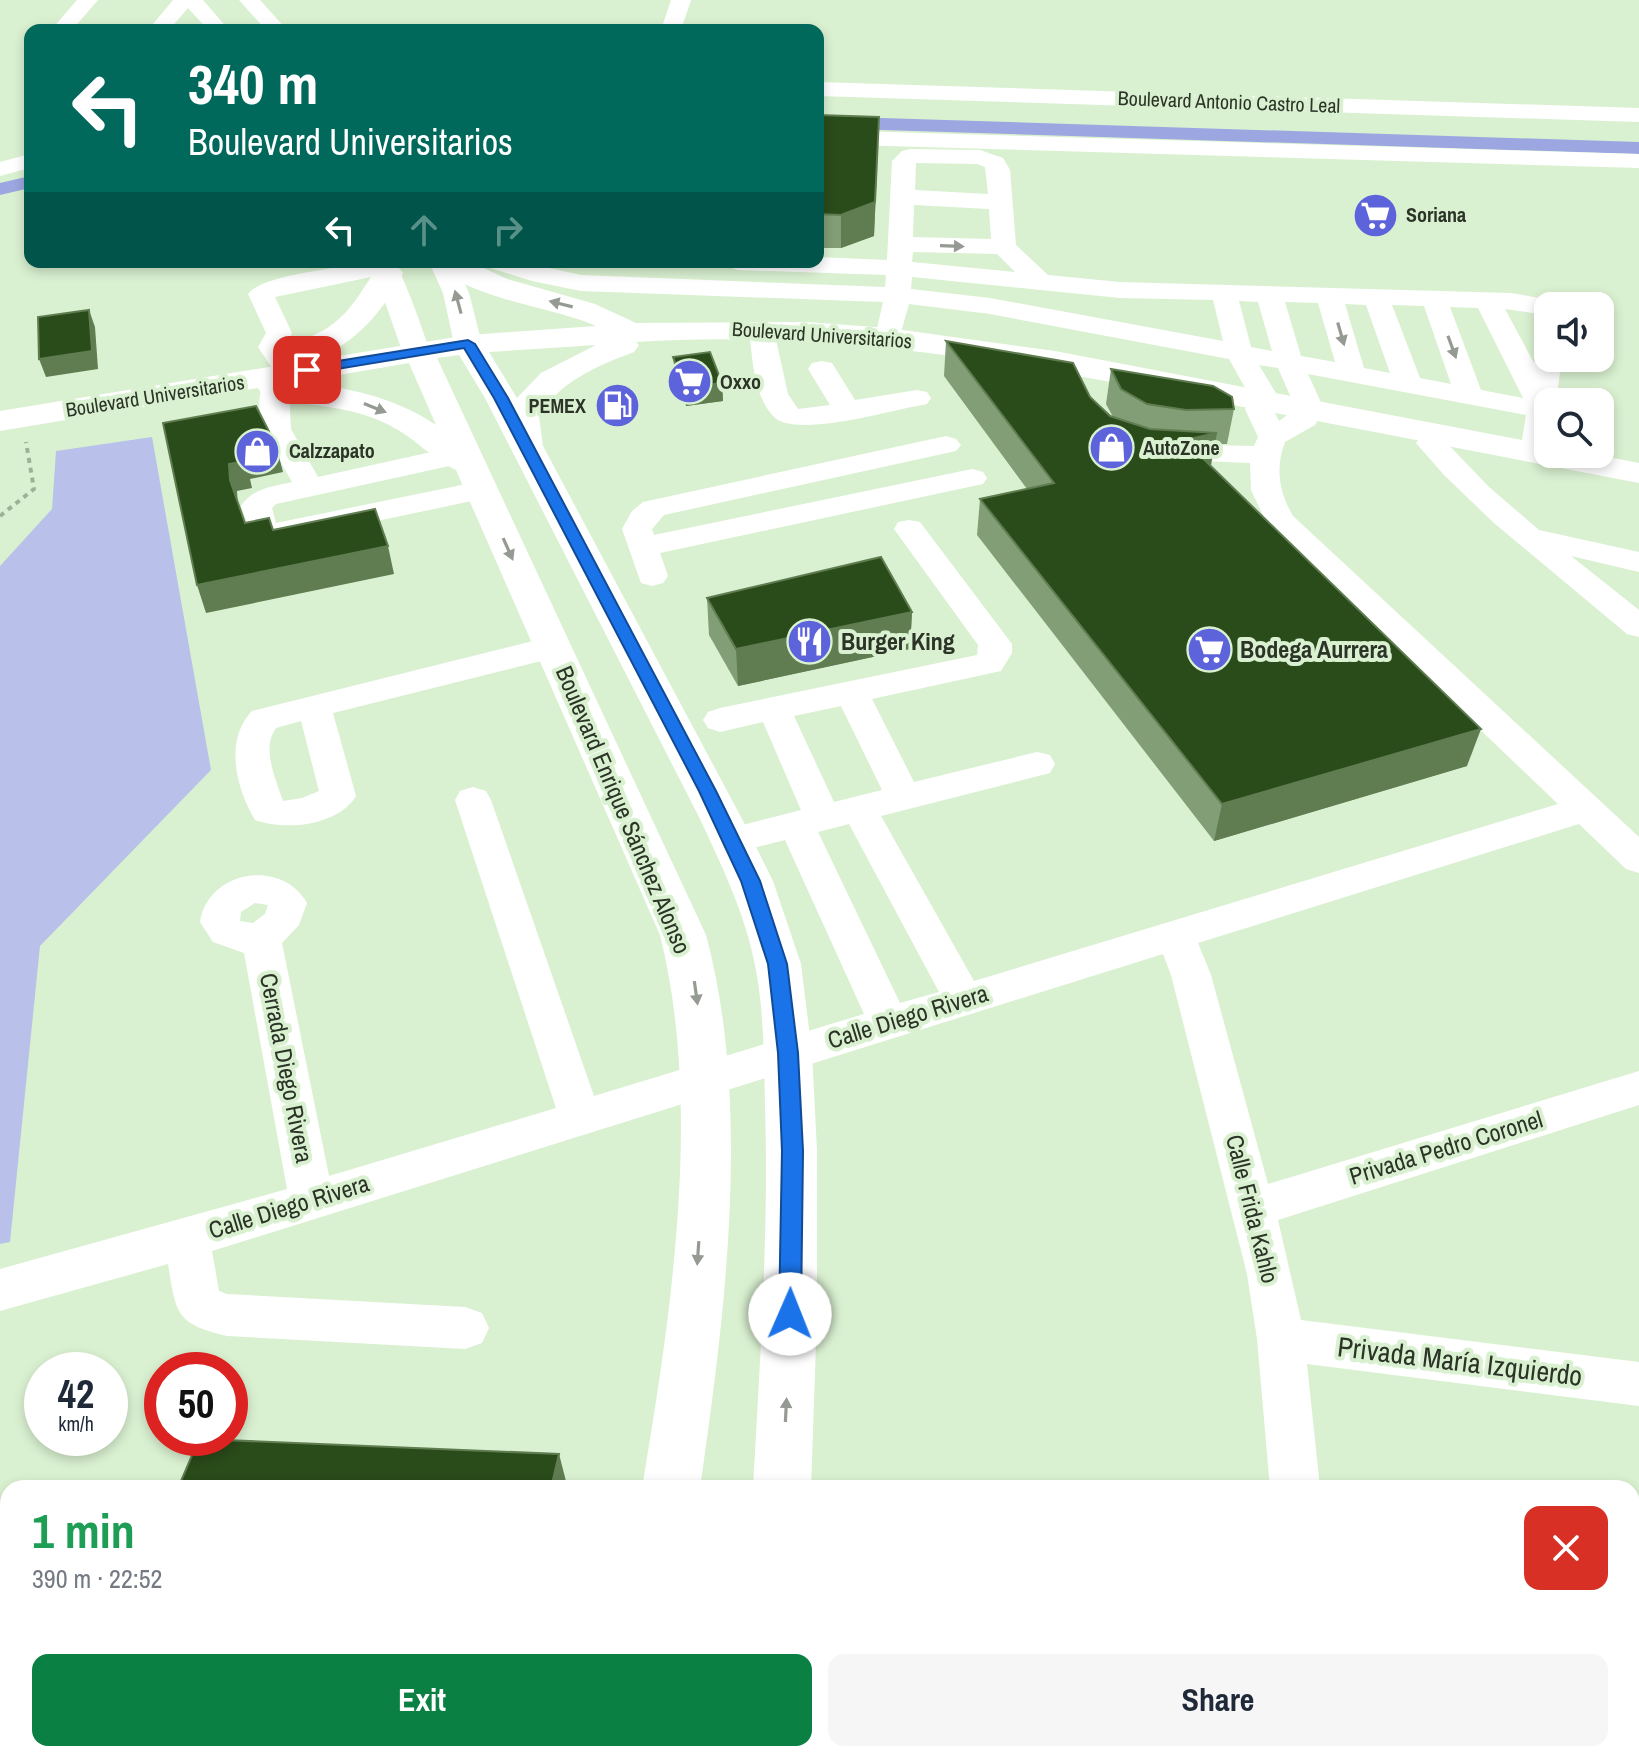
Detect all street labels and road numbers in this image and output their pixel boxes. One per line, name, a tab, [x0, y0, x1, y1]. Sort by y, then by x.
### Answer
street label: Boulevard Antonio Castro Leal	[1117, 84, 1341, 119]
street label: Boulevard Universitarios	[731, 315, 913, 354]
street label: Boulevard Universitarios	[64, 368, 246, 423]
street label: Boulevard Enrique Sánchez Alonso	[549, 661, 699, 958]
street label: Cerrada Diego Rivera	[253, 970, 321, 1165]
street label: Calle Diego Rivera	[824, 976, 992, 1056]
street label: Privada Pedro Coronel	[1345, 1102, 1546, 1192]
street label: Calle Frida Kahlo	[1219, 1131, 1287, 1286]
street label: Calle Diego Rivera	[205, 1166, 373, 1246]
street label: Privada María Izquierdo	[1335, 1327, 1585, 1395]

